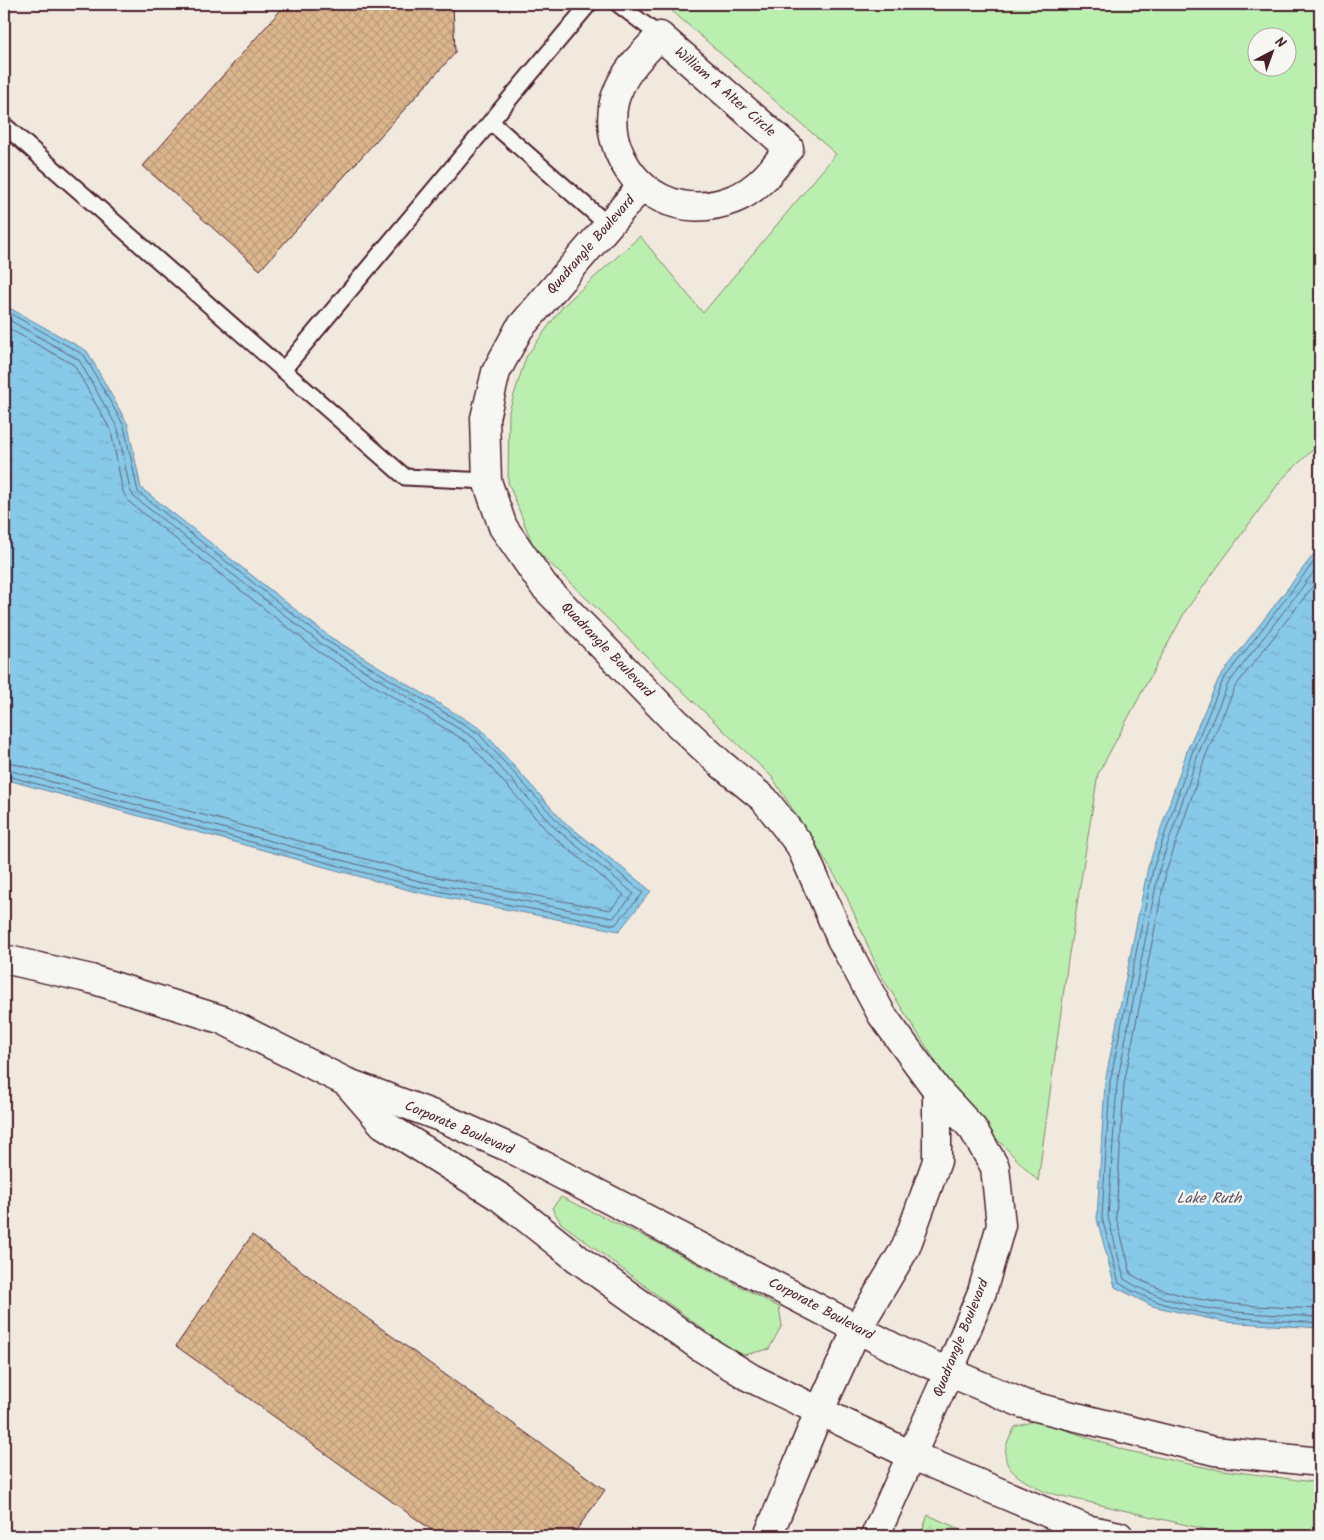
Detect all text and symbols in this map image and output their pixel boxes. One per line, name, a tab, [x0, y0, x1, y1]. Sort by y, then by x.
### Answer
north arrow	[1246, 28, 1296, 78]
text: N	[1269, 32, 1291, 54]
street label: William A Alter Circle	[669, 42, 781, 143]
street label: Quadrangle Boulevard	[541, 190, 641, 300]
street label: Quadrangle Boulevard	[555, 597, 659, 704]
street label: Corporate Boulevard	[401, 1095, 518, 1161]
water label: Lake Ruth	[1177, 1187, 1243, 1211]
street label: Corporate Boulevard	[764, 1272, 879, 1347]
street label: Quadrangle Boulevard	[927, 1275, 995, 1400]

